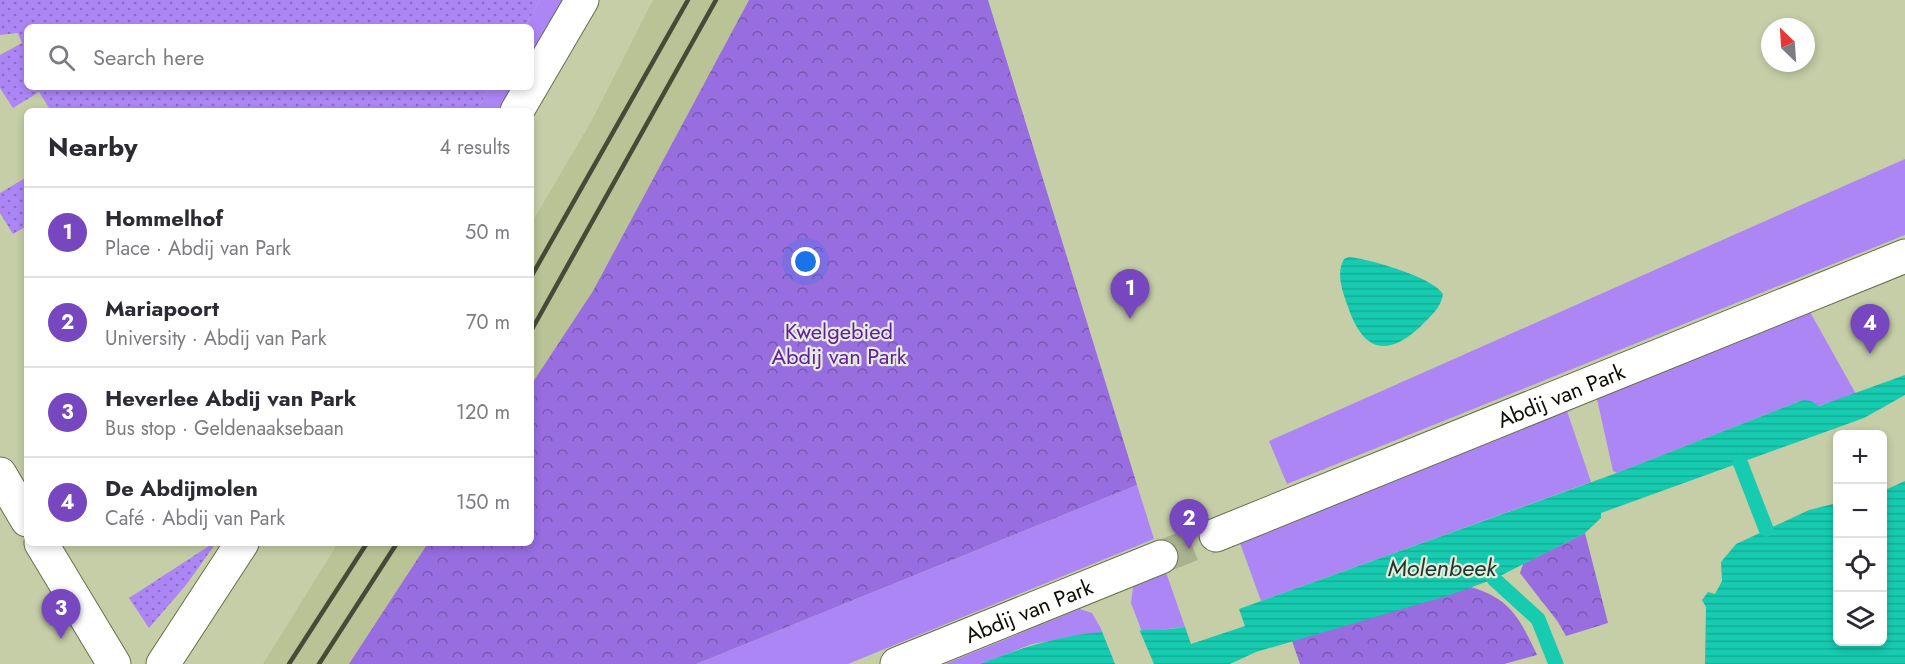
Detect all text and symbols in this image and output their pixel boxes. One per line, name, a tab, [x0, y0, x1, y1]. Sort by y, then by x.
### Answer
north arrow	[1761, 18, 1815, 72]
search box	[24, 24, 534, 90]
icon: search	[45, 41, 78, 74]
text: Search here	[93, 41, 204, 73]
text: Nearby	[48, 128, 137, 166]
text: 4 results	[439, 133, 510, 162]
text: Hommelhof	[105, 202, 223, 234]
text: 1	[62, 218, 73, 247]
text: 50 m	[465, 218, 510, 247]
text: Place · Abdij van Park	[105, 234, 291, 263]
your location	[791, 247, 820, 276]
pin: 1	[1110, 270, 1150, 319]
text: Mariapoort	[105, 292, 219, 324]
pin: 4	[1850, 304, 1890, 354]
text: 2	[61, 308, 74, 337]
text: 70 m	[466, 308, 510, 337]
park label: Kwelgebied Abdij van Park	[771, 315, 907, 372]
text: University · Abdij van Park	[105, 324, 327, 353]
street label: Abdij van Park	[1492, 355, 1630, 436]
text: Heverlee Abdij van Park	[105, 382, 357, 414]
text: 3	[61, 398, 74, 427]
text: 120 m	[456, 398, 510, 427]
text: Bus stop · Geldenaaksebaan	[105, 414, 344, 443]
map controls	[1833, 430, 1887, 646]
button: +	[1833, 430, 1887, 484]
text: De Abdijmolen	[105, 472, 258, 504]
button: −	[1833, 484, 1887, 538]
text: 4	[61, 488, 74, 517]
text: 150 m	[456, 488, 510, 517]
pin: 2	[1170, 500, 1208, 549]
text: Café · Abdij van Park	[105, 504, 285, 533]
button: locate	[1833, 538, 1887, 592]
water label: Molenbeek	[1388, 550, 1498, 585]
street label: Abdij van Park	[960, 570, 1098, 651]
pin: 3	[42, 590, 80, 639]
button: layers	[1833, 592, 1887, 646]

